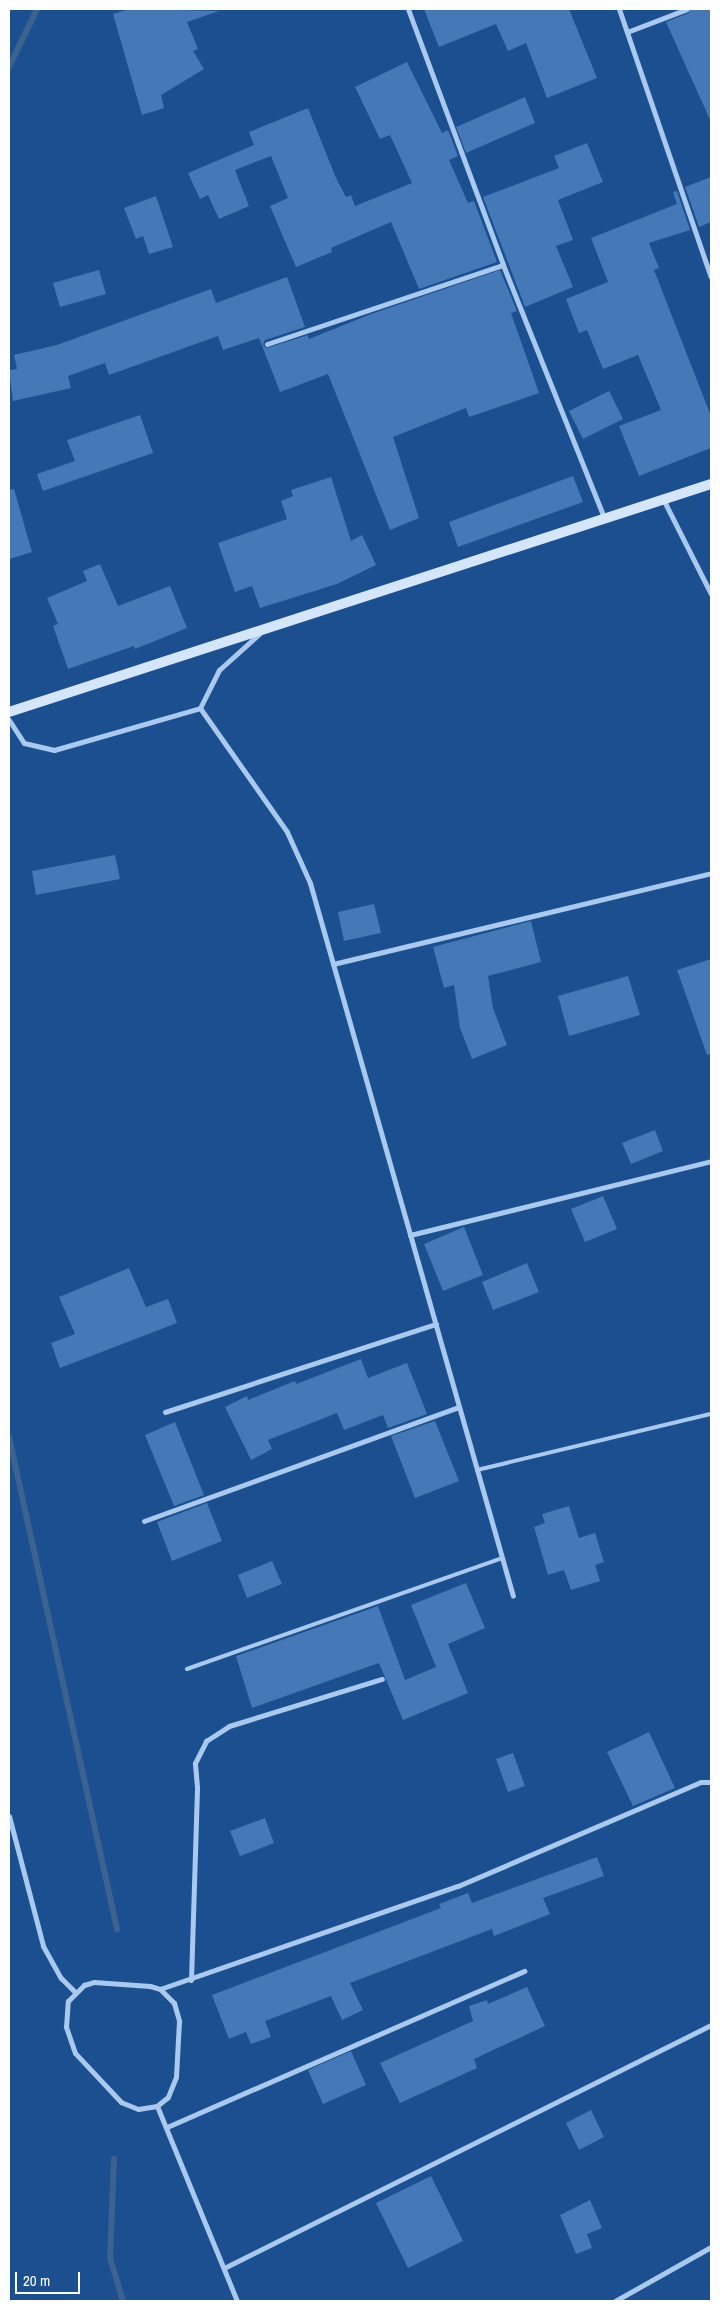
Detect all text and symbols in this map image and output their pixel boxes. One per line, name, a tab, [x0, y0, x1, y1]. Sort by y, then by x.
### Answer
scale bar	[18, 2262, 82, 2294]
text: 20 m	[23, 2270, 50, 2291]

